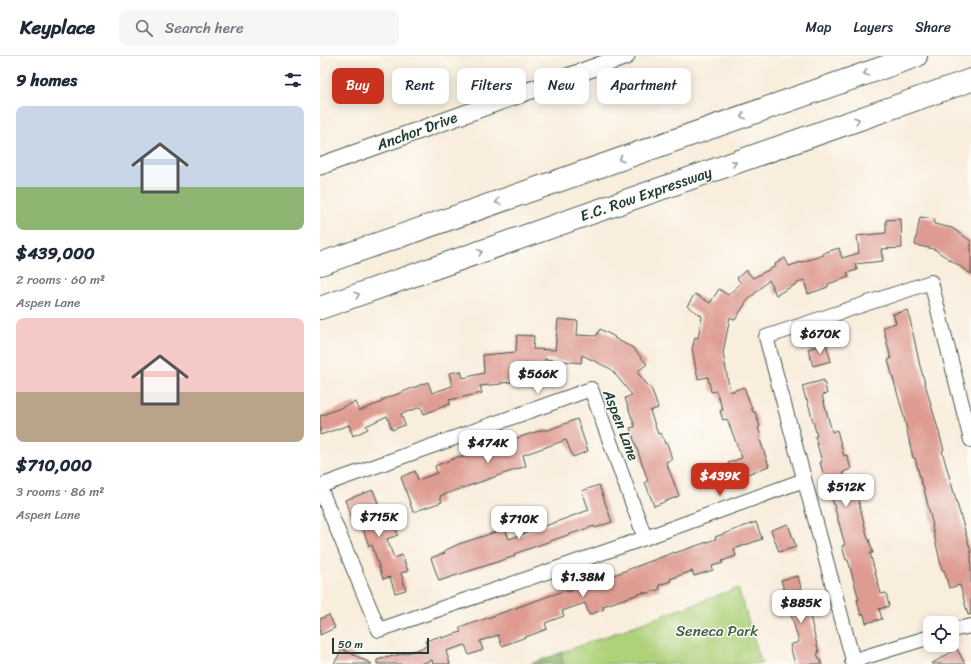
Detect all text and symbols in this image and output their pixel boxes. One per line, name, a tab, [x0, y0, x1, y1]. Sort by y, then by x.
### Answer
search box	[119, 10, 399, 46]
text: Keyplace	[20, 11, 95, 44]
text: Search here	[165, 15, 244, 41]
text: Map	[806, 15, 831, 40]
text: Layers	[853, 15, 893, 40]
text: Share	[915, 15, 951, 40]
icon: search	[133, 17, 155, 39]
text: 9 homes	[16, 65, 77, 95]
chip: Buy	[332, 68, 384, 104]
chip: Rent	[392, 68, 449, 104]
chip: Filters	[457, 68, 526, 104]
chip: New	[534, 68, 589, 104]
chip: Apartment	[597, 68, 691, 104]
icon: filters	[282, 69, 304, 91]
one-way arrow	[863, 69, 870, 77]
street label: Anchor Drive	[372, 104, 461, 158]
one-way arrow	[740, 112, 747, 120]
one-way arrow	[853, 116, 860, 125]
icon: home	[124, 132, 196, 204]
one-way arrow	[617, 154, 624, 163]
street label: E.C. Row Expressway	[576, 159, 716, 229]
one-way arrow	[731, 159, 738, 168]
one-way arrow	[494, 197, 501, 206]
text: $439,000	[16, 238, 95, 268]
one-way arrow	[476, 249, 483, 257]
text: 2 rooms · 60 m²	[16, 268, 105, 291]
text: Aspen Lane	[16, 291, 80, 314]
one-way arrow	[353, 291, 360, 300]
pin: $670K	[792, 321, 848, 355]
text: $670K	[800, 322, 840, 345]
icon: home	[124, 344, 196, 416]
pin: $566K	[510, 361, 566, 395]
text: $566K	[518, 362, 558, 385]
street label: Aspen Lane	[595, 385, 646, 464]
pin: $474K	[460, 430, 516, 464]
text: $474K	[468, 431, 508, 454]
text: $710,000	[16, 450, 92, 480]
pin: $439K	[692, 463, 748, 497]
text: $439K	[700, 464, 740, 487]
pin: $512K	[818, 474, 874, 508]
text: $512K	[827, 475, 865, 498]
text: 3 rooms · 86 m²	[16, 480, 104, 503]
text: Aspen Lane	[16, 503, 80, 526]
pin: $715K	[351, 504, 407, 538]
text: $715K	[360, 505, 398, 528]
pin: $710K	[491, 506, 547, 540]
text: $710K	[500, 507, 538, 530]
pin: $1.38M	[550, 564, 616, 598]
text: $1.38M	[561, 565, 605, 588]
pin: $885K	[773, 590, 829, 624]
text: $885K	[781, 591, 821, 614]
map controls	[923, 616, 959, 652]
button: locate	[923, 616, 959, 652]
park label: Seneca Park	[676, 618, 759, 644]
text: 50 m	[338, 635, 363, 654]
scale bar	[332, 636, 429, 655]

